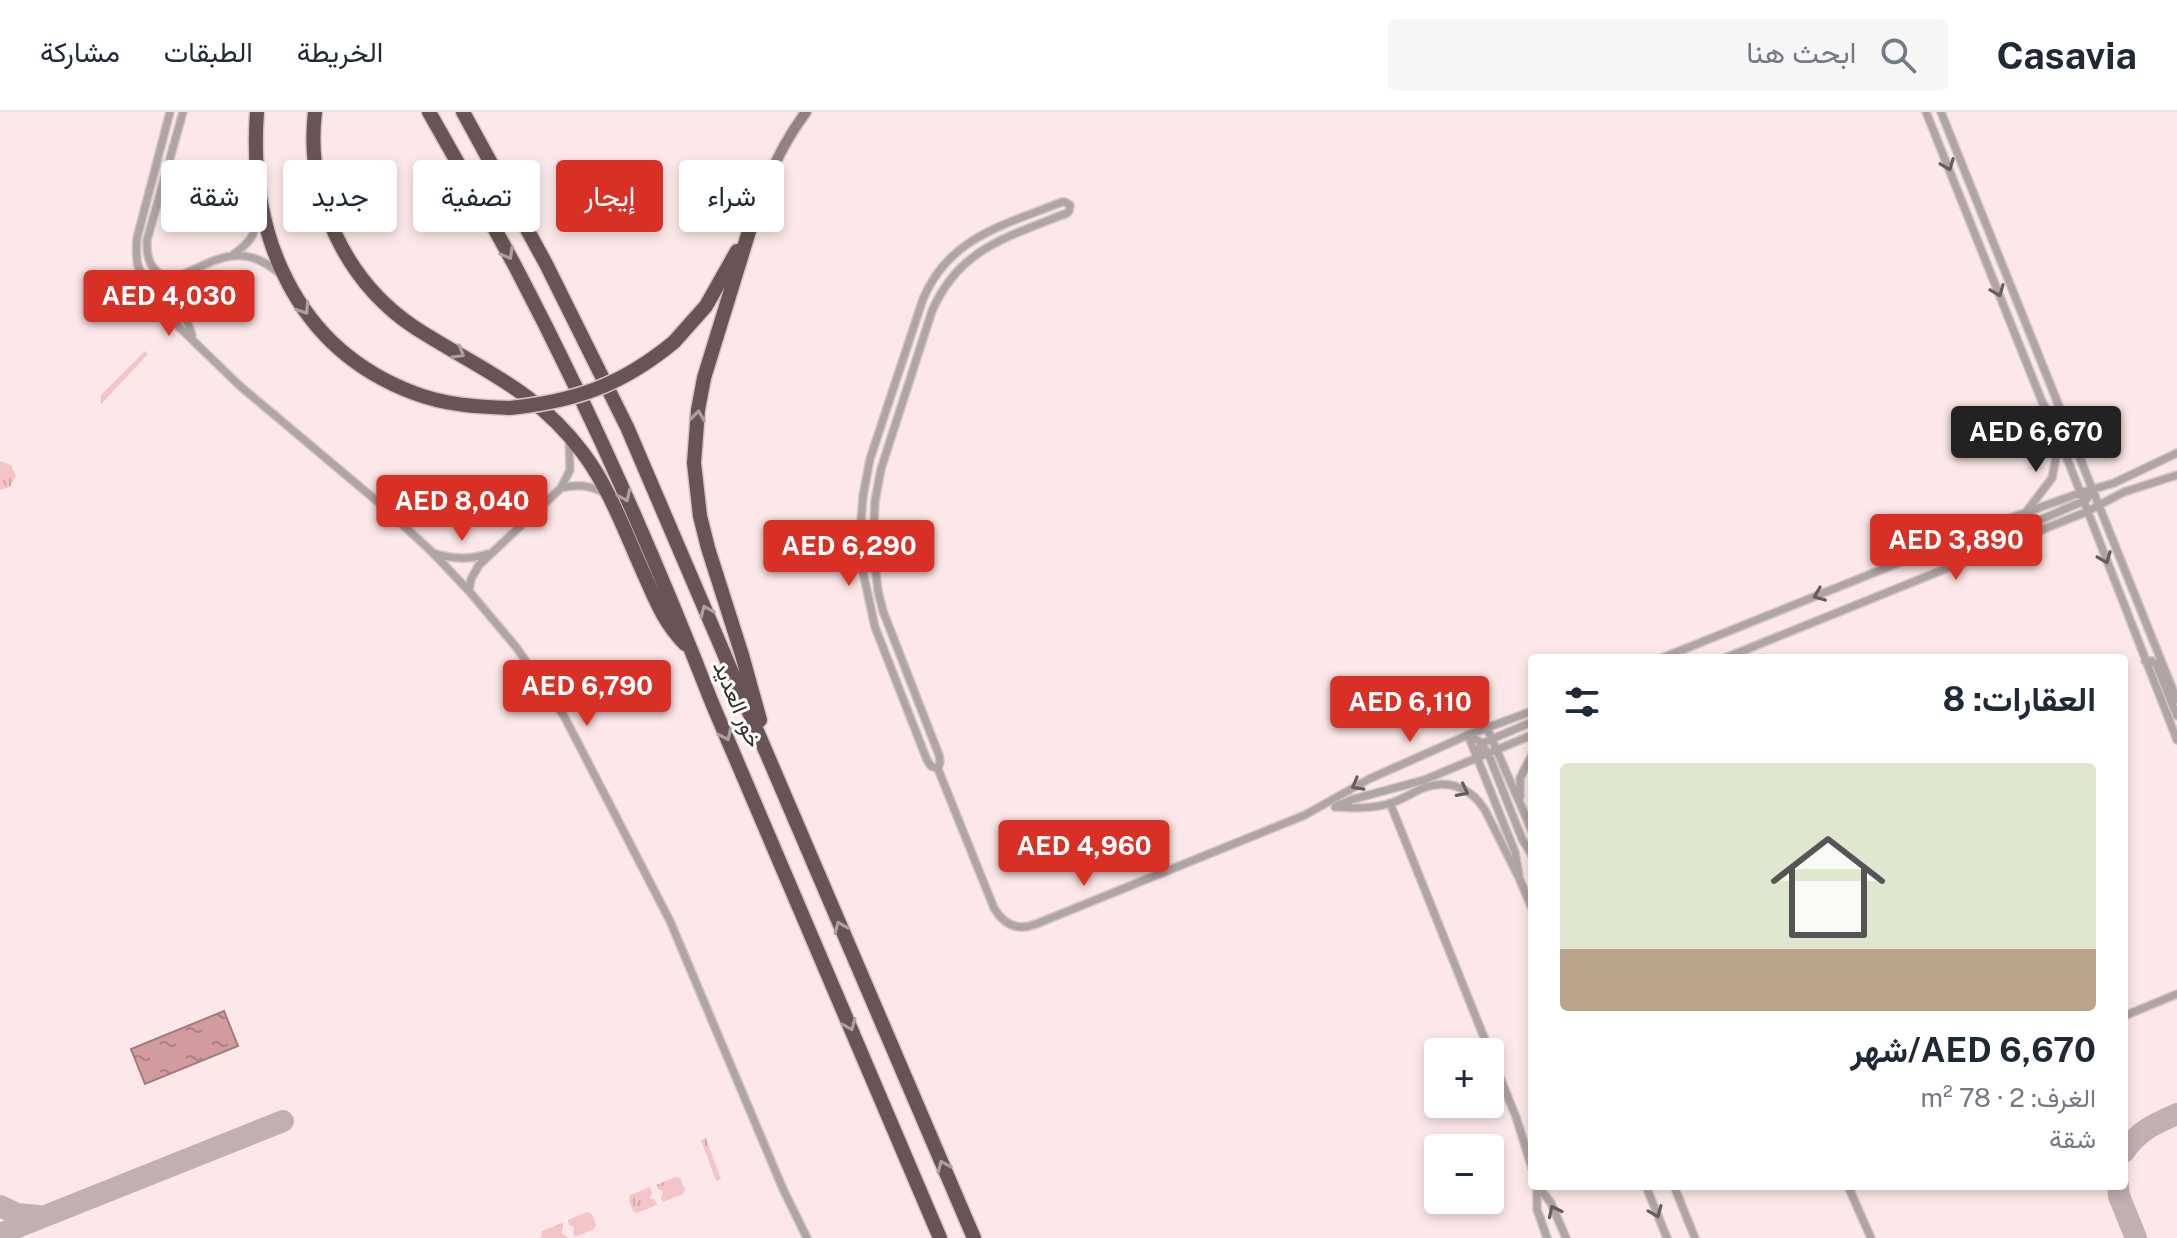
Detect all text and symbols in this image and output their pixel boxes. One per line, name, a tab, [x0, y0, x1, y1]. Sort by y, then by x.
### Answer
search box	[1388, 19, 1948, 91]
icon: search	[1876, 33, 1920, 77]
text: Casavia	[1996, 33, 2137, 78]
text: ابحث هنا	[1746, 34, 1856, 70]
text: مشاركة	[40, 35, 120, 68]
text: الطبقات	[164, 35, 253, 68]
text: الخريطة	[297, 35, 383, 68]
one-way arrow	[1938, 157, 1955, 171]
chip: شقة	[161, 160, 267, 232]
chip: جديد	[283, 160, 397, 232]
chip: تصفية	[413, 160, 540, 232]
chip: إيجار	[556, 160, 663, 232]
chip: شراء	[679, 160, 784, 232]
one-way arrow	[498, 245, 514, 259]
pin: AED 4,030	[77, 270, 261, 338]
text: AED 4,030	[102, 280, 236, 311]
one-way arrow	[1988, 283, 2005, 297]
one-way arrow	[295, 301, 310, 315]
one-way arrow	[450, 343, 465, 358]
pin: AED 6,670	[1944, 406, 2128, 474]
one-way arrow	[689, 409, 706, 423]
text: AED 6,670	[1969, 416, 2103, 447]
pin: AED 8,040	[370, 475, 554, 543]
text: AED 8,040	[394, 485, 530, 516]
one-way arrow	[615, 487, 631, 502]
pin: AED 3,890	[1864, 514, 2048, 582]
pin: AED 6,290	[757, 520, 941, 588]
text: AED 3,890	[1888, 524, 2024, 555]
text: AED 6,290	[781, 530, 917, 561]
one-way arrow	[2095, 550, 2111, 564]
one-way arrow	[1813, 585, 1827, 602]
one-way arrow	[699, 605, 715, 619]
street label: خور العديد	[707, 657, 768, 752]
pin: AED 6,790	[495, 660, 679, 728]
text: AED 6,790	[521, 670, 653, 701]
pin: AED 6,110	[1318, 676, 1502, 744]
text: العقارات: 8	[1942, 679, 2096, 719]
icon: filters	[1560, 680, 1604, 724]
text: AED 6,110	[1348, 686, 1472, 717]
one-way arrow	[716, 727, 732, 741]
one-way arrow	[1351, 775, 1366, 791]
one-way arrow	[1455, 781, 1469, 797]
icon: home	[1756, 815, 1900, 959]
pin: AED 4,960	[992, 820, 1176, 888]
text: AED 4,960	[1016, 830, 1152, 861]
one-way arrow	[834, 921, 850, 936]
one-way arrow	[841, 1017, 857, 1032]
text: AED 6,670/شهر	[1850, 1030, 2096, 1070]
map controls	[1424, 1038, 1504, 1214]
button: +	[1424, 1038, 1504, 1118]
text: الغرف: 2 · 78 m²	[1921, 1082, 2096, 1113]
text: شقة	[2049, 1123, 2096, 1154]
button: −	[1424, 1134, 1504, 1214]
one-way arrow	[936, 1160, 952, 1175]
one-way arrow	[1548, 1204, 1564, 1219]
one-way arrow	[1647, 1204, 1663, 1218]

